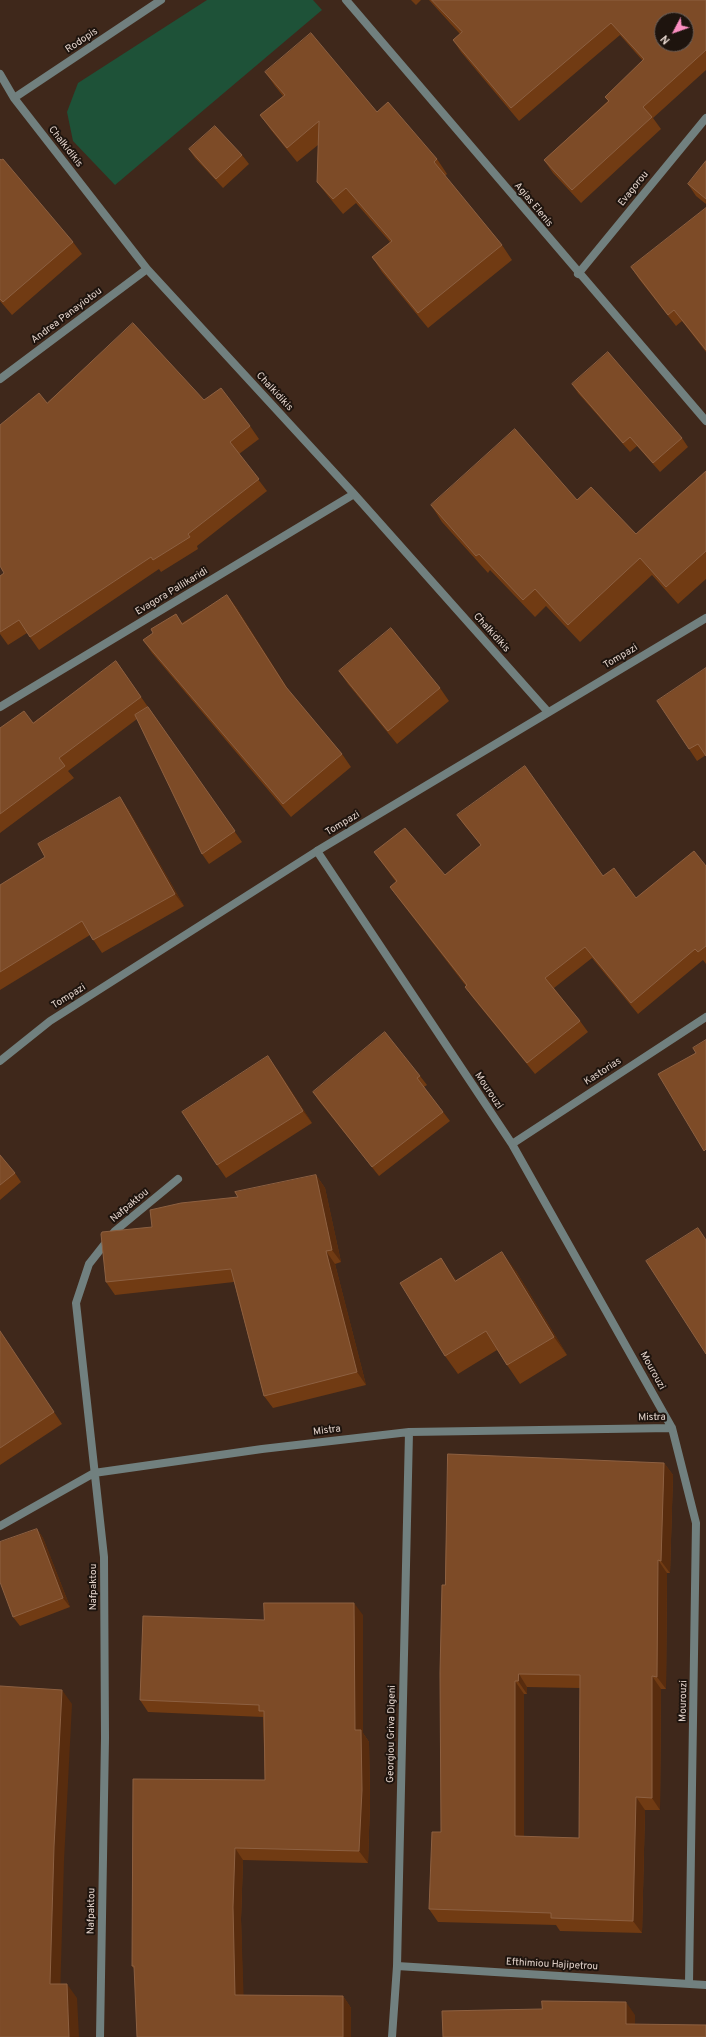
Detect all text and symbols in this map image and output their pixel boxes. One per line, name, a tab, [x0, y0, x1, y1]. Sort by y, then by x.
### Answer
north arrow	[654, 12, 694, 52]
street label: Rodopis	[64, 26, 100, 56]
text: N	[658, 32, 674, 47]
street label: Chalkidikis	[45, 124, 85, 170]
street label: Evagorou	[616, 169, 652, 209]
street label: Agias Elenis	[511, 180, 555, 230]
street label: Andrea Panayiotou	[29, 286, 105, 346]
street label: Chalkidikis	[253, 370, 295, 414]
street label: Evagora Pallikaridi	[134, 566, 210, 618]
street label: Chalkidikis	[470, 611, 512, 655]
street label: Tompazi	[602, 642, 640, 672]
street label: Tompazi	[324, 809, 362, 839]
street label: Tompazi	[50, 982, 88, 1012]
street label: Kastorias	[582, 1056, 624, 1088]
street label: Mourouzi	[471, 1070, 505, 1112]
street label: Nafpaktou	[108, 1186, 152, 1226]
street label: Mourouzi	[637, 1350, 667, 1392]
street label: Mistra	[638, 1412, 666, 1424]
street label: Mistra	[313, 1423, 341, 1439]
street label: Nafpaktou	[88, 1564, 100, 1610]
street label: Mourouzi	[678, 1680, 690, 1722]
street label: Georgiou Griva Digeni	[385, 1685, 399, 1783]
street label: Nafpaktou	[86, 1888, 98, 1934]
street label: Efthimiou Hajipetrou	[506, 1957, 598, 1973]

